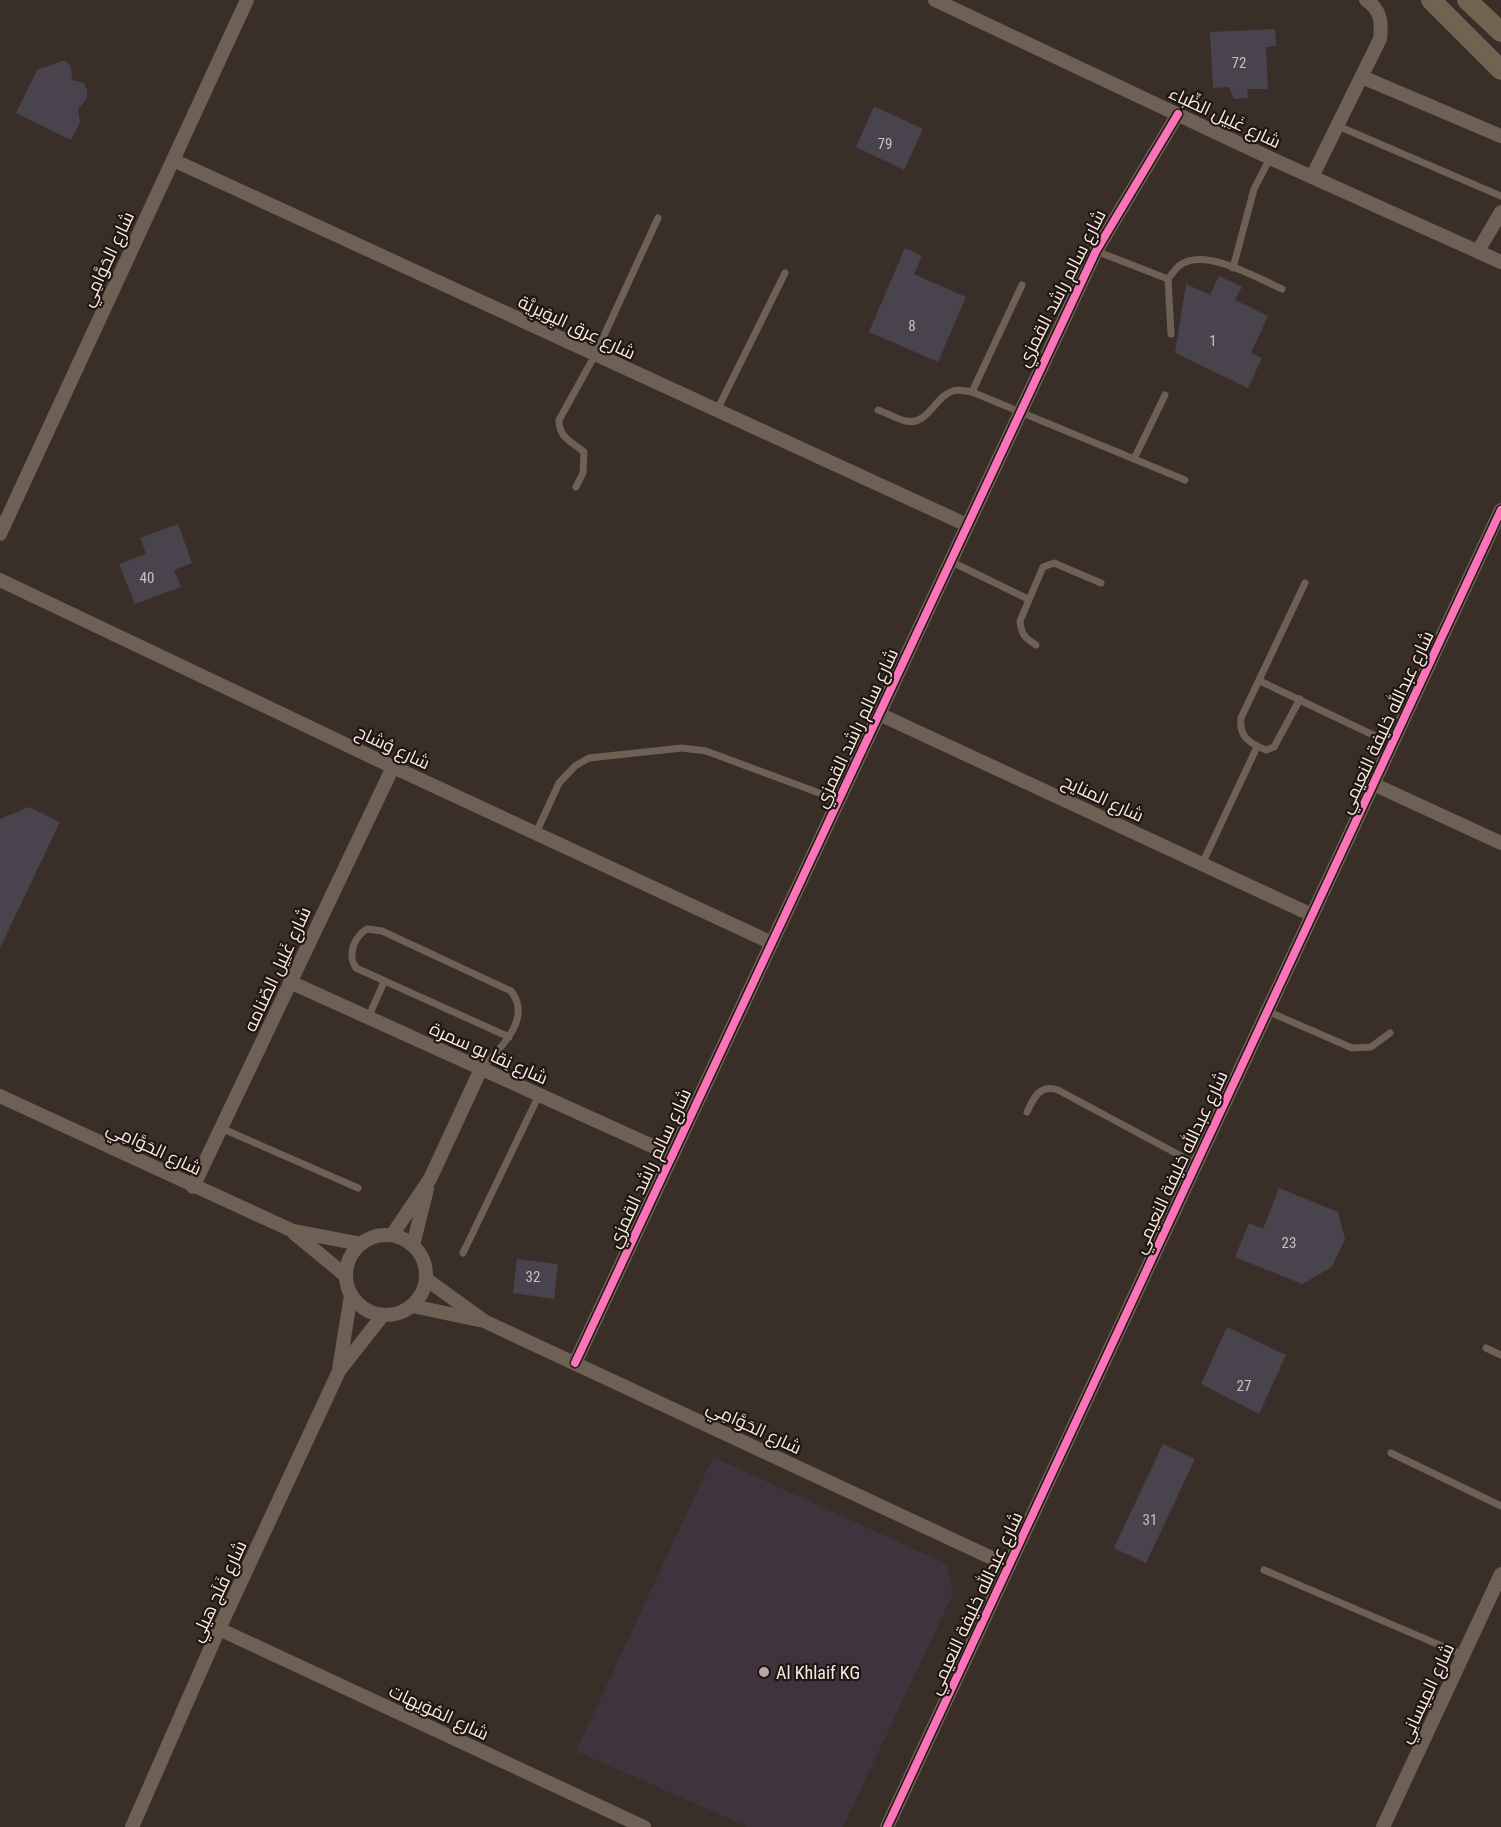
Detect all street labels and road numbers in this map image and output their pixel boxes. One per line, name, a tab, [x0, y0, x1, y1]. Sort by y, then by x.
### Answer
street label: شارع غَلِيل الظِّباء	[1165, 80, 1285, 154]
street label: شارع سالم راشد القمزي	[1012, 206, 1113, 372]
street label: شارع الحَوَّامِي	[76, 208, 142, 312]
street label: شارع عِرق اليِوَيرِيَّة	[514, 291, 639, 365]
street label: شارع عبدالله خليفة النعيمي	[1333, 627, 1441, 818]
street label: شارع سالم راشد القمزي	[810, 645, 906, 813]
street label: شارع وُشاح	[352, 721, 433, 775]
street label: شارع المنايح	[1058, 770, 1147, 828]
street label: شارع غَلِيل الصّنامه	[239, 903, 317, 1035]
street label: شارع نِقا بو سمرة	[426, 1018, 551, 1090]
street label: شارع عبدالله خليفة النعيمي	[1127, 1067, 1235, 1258]
street label: شارع سالم راشد القمزي	[603, 1085, 699, 1253]
street label: شارع الحَوَّامِي	[101, 1117, 205, 1183]
street label: شارع الحَوَّامِي	[701, 1396, 805, 1462]
street label: شارع عبدالله خليفة النعيمي	[922, 1508, 1030, 1699]
street label: شارع فَلَج هيلي	[185, 1537, 254, 1647]
street label: شارع المِيسانِي	[1394, 1640, 1462, 1748]
street label: شارع المُوَيهات	[385, 1680, 492, 1746]

